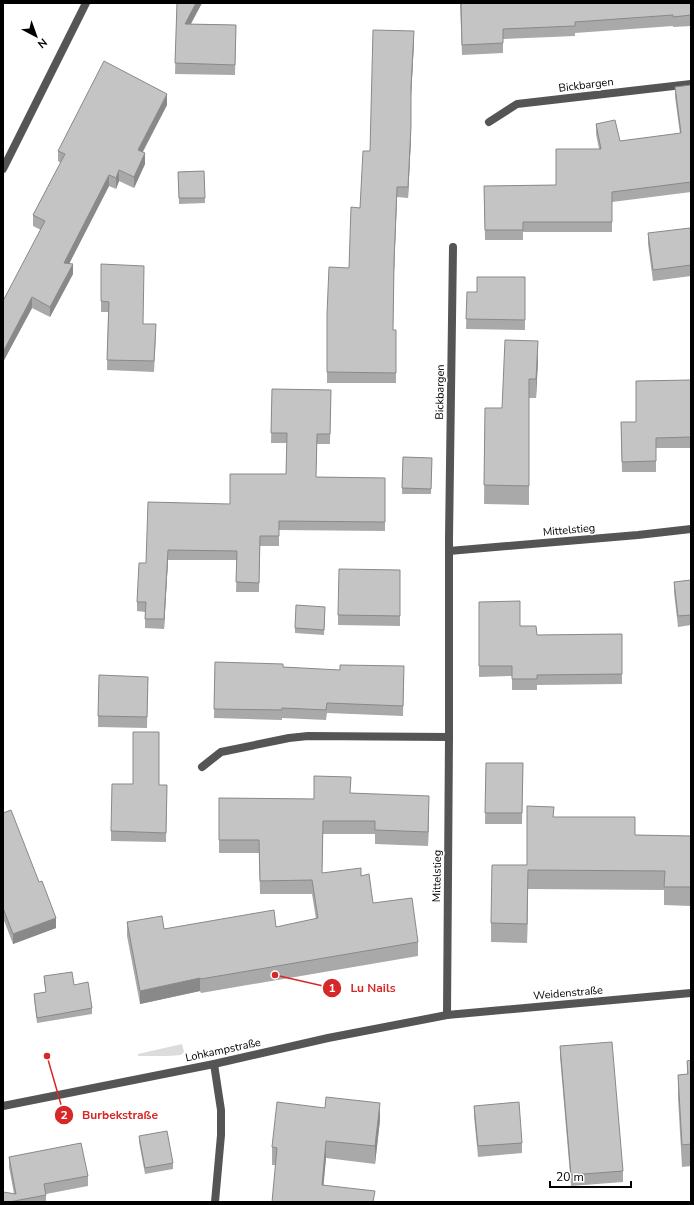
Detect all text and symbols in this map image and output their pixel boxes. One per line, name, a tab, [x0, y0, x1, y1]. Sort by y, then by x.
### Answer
north arrow	[16, 16, 56, 56]
text: N	[34, 35, 50, 52]
street label: Bickbargen	[558, 74, 614, 96]
street label: Bickbargen	[432, 364, 448, 420]
street label: Mittelstieg	[542, 520, 596, 540]
street label: Mittelstieg	[429, 850, 445, 902]
callout: Lu Nails	[322, 976, 403, 1000]
text: 1	[328, 980, 336, 996]
text: Lu Nails	[350, 980, 396, 996]
street label: Weidenstraße	[533, 982, 604, 1004]
street label: Lohkampstraße	[184, 1035, 262, 1065]
callout: Burbekstraße	[54, 1103, 166, 1127]
text: 2	[60, 1107, 68, 1123]
text: Burbekstraße	[82, 1107, 158, 1123]
scale bar	[550, 1163, 631, 1189]
text: 20 m	[556, 1169, 584, 1185]

